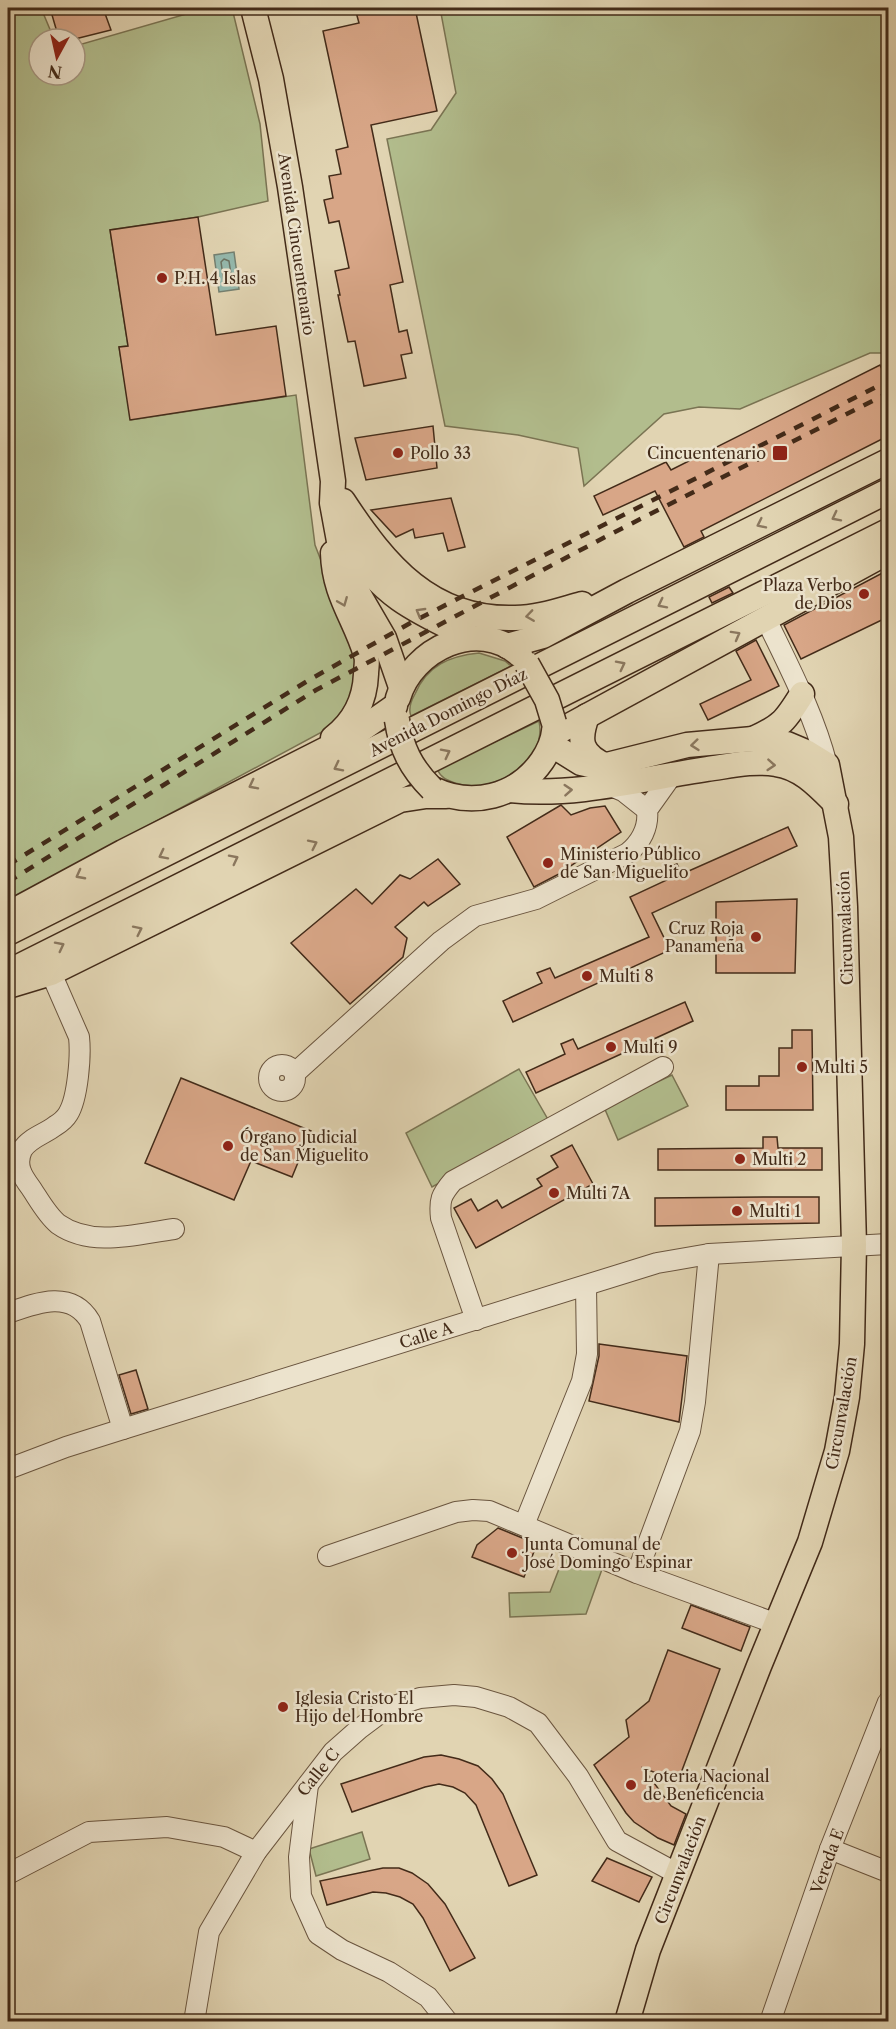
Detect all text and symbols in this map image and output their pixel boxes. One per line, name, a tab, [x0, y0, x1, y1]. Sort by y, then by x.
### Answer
north arrow	[27, 27, 87, 87]
text: N	[47, 61, 63, 83]
street label: Avenida Cincuentenario	[274, 150, 320, 337]
place label: P.H. 4 Islas	[174, 268, 256, 288]
marker: P.H. 4 Islas	[155, 271, 169, 285]
place label: Pollo 33	[410, 443, 471, 463]
place label: Cincuentenario	[647, 443, 766, 463]
marker: Cincuentenario	[771, 444, 789, 462]
marker: Pollo 33	[391, 446, 405, 460]
one-way arrow	[832, 510, 843, 521]
one-way arrow	[757, 517, 767, 528]
place label: Plaza Verbo de Dios	[763, 575, 852, 613]
marker: Plaza Verbo de Dios	[857, 587, 871, 601]
one-way arrow	[336, 596, 348, 607]
one-way arrow	[657, 597, 668, 609]
one-way arrow	[416, 607, 426, 619]
one-way arrow	[526, 610, 535, 622]
one-way arrow	[730, 631, 741, 642]
one-way arrow	[614, 661, 625, 673]
street label: Avenida Domingo Díaz	[365, 663, 530, 761]
one-way arrow	[690, 738, 699, 750]
one-way arrow	[440, 748, 451, 760]
one-way arrow	[766, 758, 775, 771]
one-way arrow	[333, 760, 344, 771]
one-way arrow	[248, 778, 259, 790]
one-way arrow	[564, 784, 573, 797]
one-way arrow	[306, 839, 317, 851]
place label: Ministerio Público de San Miguelito	[560, 844, 701, 882]
one-way arrow	[159, 847, 170, 859]
one-way arrow	[228, 854, 239, 866]
marker: Ministerio Público de San Miguelito	[541, 856, 555, 870]
one-way arrow	[76, 868, 86, 879]
street label: Circunvalación	[833, 870, 857, 986]
place label: Cruz Roja Panameña	[665, 918, 745, 956]
one-way arrow	[132, 926, 143, 938]
marker: Cruz Roja Panameña	[749, 930, 763, 944]
one-way arrow	[53, 942, 64, 953]
place label: Multi 8	[599, 966, 654, 986]
marker: Multi 8	[580, 969, 594, 983]
place label: Multi 9	[623, 1037, 678, 1057]
marker: Multi 9	[604, 1040, 618, 1054]
place label: Multi 5	[814, 1057, 868, 1077]
marker: Multi 5	[795, 1060, 809, 1074]
place label: Órgano Judicial de San Miguelito	[240, 1127, 369, 1165]
marker: Órgano Judicial de San Miguelito	[221, 1139, 235, 1153]
place label: Multi 2	[752, 1149, 807, 1169]
marker: Multi 2	[733, 1152, 747, 1166]
place label: Multi 7A	[566, 1183, 632, 1203]
marker: Multi 7A	[547, 1186, 561, 1200]
place label: Multi 1	[749, 1201, 801, 1221]
marker: Multi 1	[730, 1204, 744, 1218]
street label: Calle A	[397, 1317, 456, 1353]
street label: Circunvalación	[821, 1355, 861, 1471]
place label: Junta Comunal de José Domingo Espinar	[521, 1534, 693, 1572]
marker: Junta Comunal de José Domingo Espinar	[505, 1546, 519, 1560]
place label: Iglesia Cristo El Hijo del Hombre	[295, 1688, 423, 1726]
marker: Iglesia Cristo El Hijo del Hombre	[276, 1700, 290, 1714]
street label: Calle C	[293, 1744, 343, 1800]
place label: Loteria Nacional de Beneficencia	[643, 1766, 770, 1804]
marker: Loteria Nacional de Beneficencia	[624, 1778, 638, 1792]
street label: Circunvalación	[650, 1813, 710, 1927]
street label: Vereda E	[806, 1826, 848, 1897]

